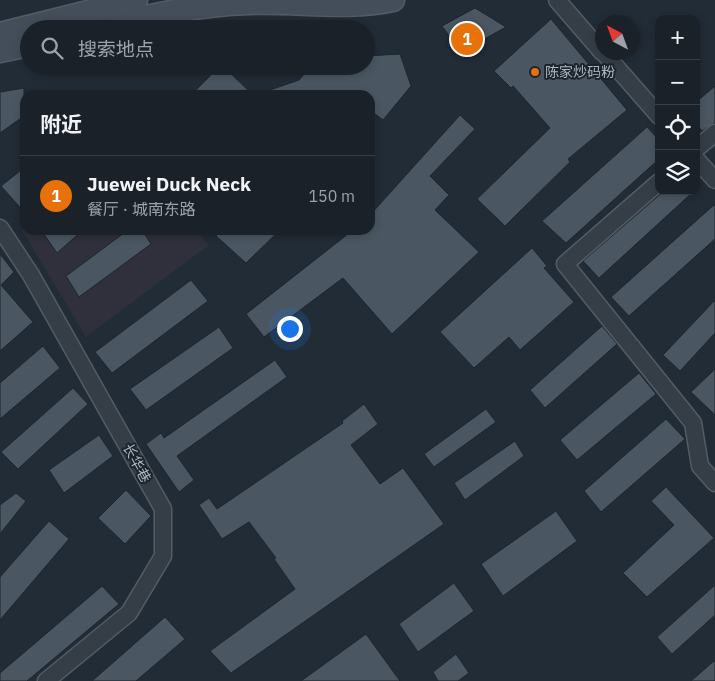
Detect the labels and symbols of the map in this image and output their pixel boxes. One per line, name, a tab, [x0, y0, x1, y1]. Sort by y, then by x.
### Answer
north arrow	[595, 15, 640, 60]
pin: 1	[451, 20, 483, 58]
place label: 陈家炒码粉	[545, 63, 615, 81]
marker: 陈家炒码粉	[529, 66, 541, 78]
your location	[277, 316, 303, 342]
street label: 长华巷	[119, 440, 155, 486]

